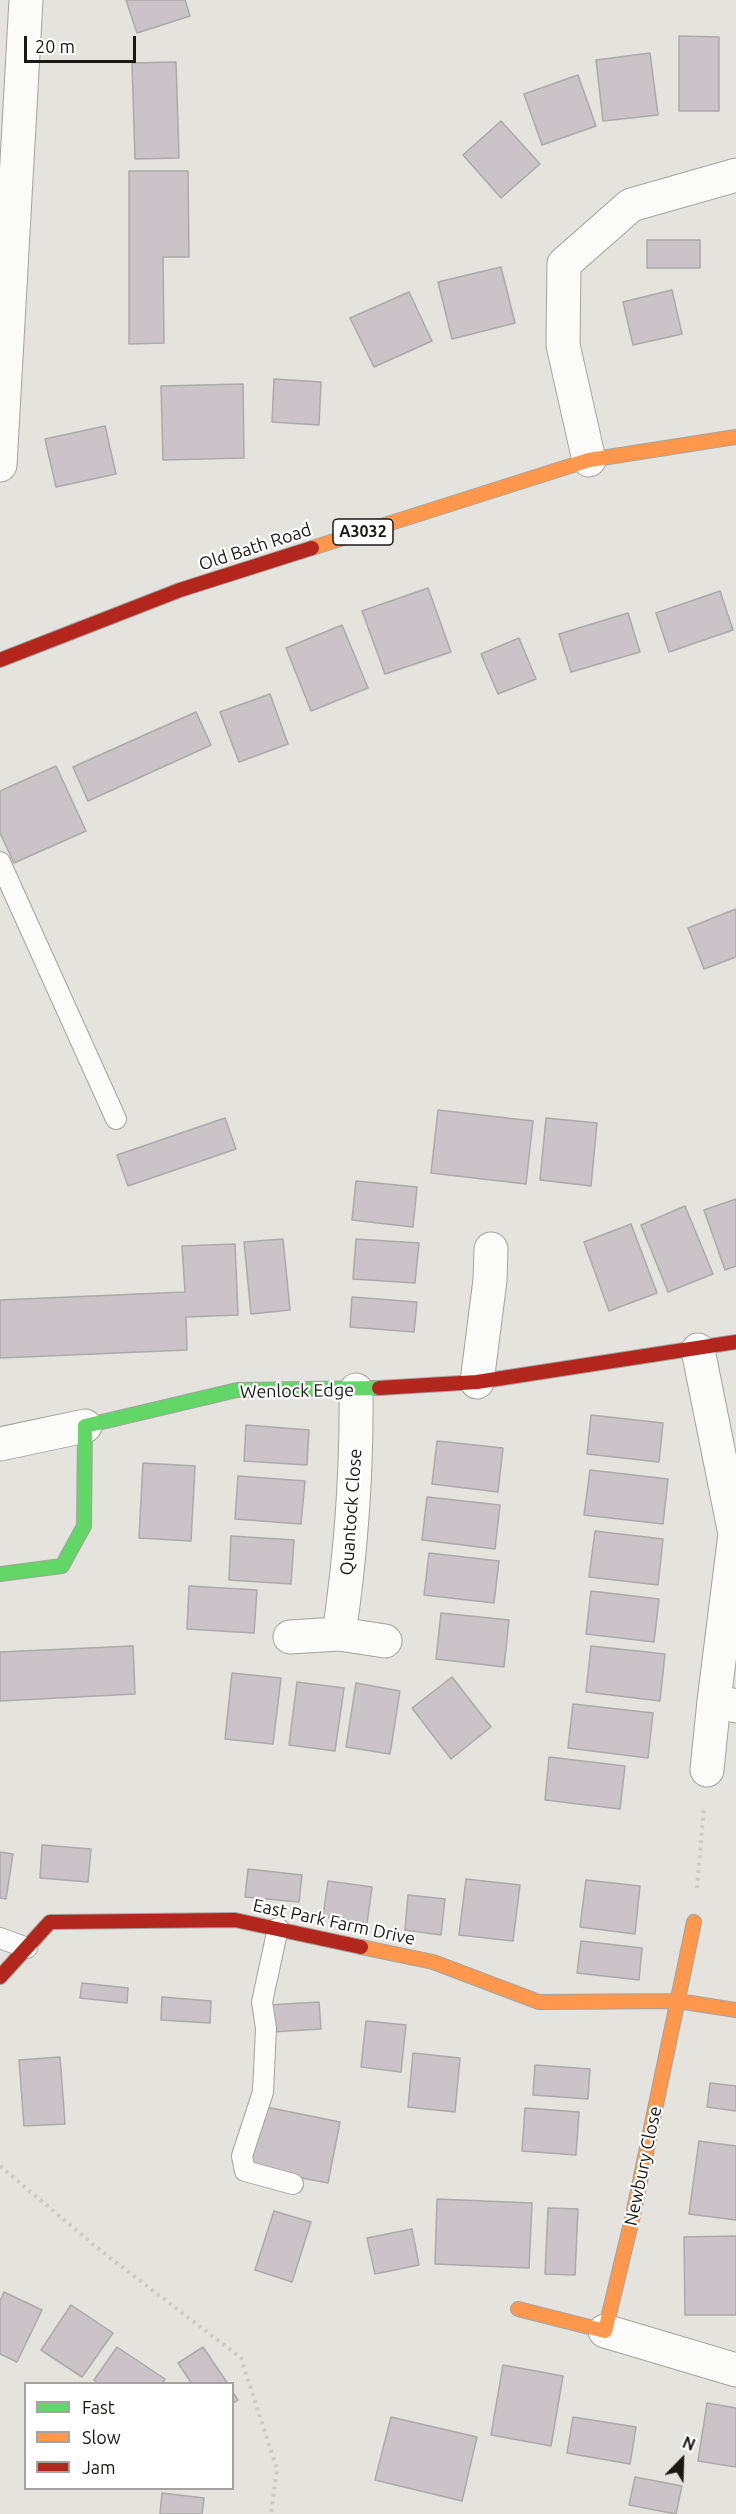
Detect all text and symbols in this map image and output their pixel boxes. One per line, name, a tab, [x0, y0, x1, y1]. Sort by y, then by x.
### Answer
scale bar	[27, 24, 140, 62]
text: 20 m	[35, 36, 75, 56]
street label: Old Bath Road	[196, 519, 314, 575]
road number: A3032	[333, 519, 393, 545]
street label: Wenlock Edge	[240, 1379, 354, 1403]
street label: Quantock Close	[336, 1448, 366, 1576]
street label: East Park Farm Drive	[251, 1894, 417, 1950]
street label: Newbury Close	[620, 2104, 666, 2228]
legend	[24, 2382, 234, 2490]
text: Fast	[82, 2397, 115, 2417]
text: Slow	[82, 2427, 121, 2447]
north arrow	[652, 2430, 712, 2490]
text: N	[680, 2433, 698, 2454]
text: Jam	[82, 2457, 116, 2477]

